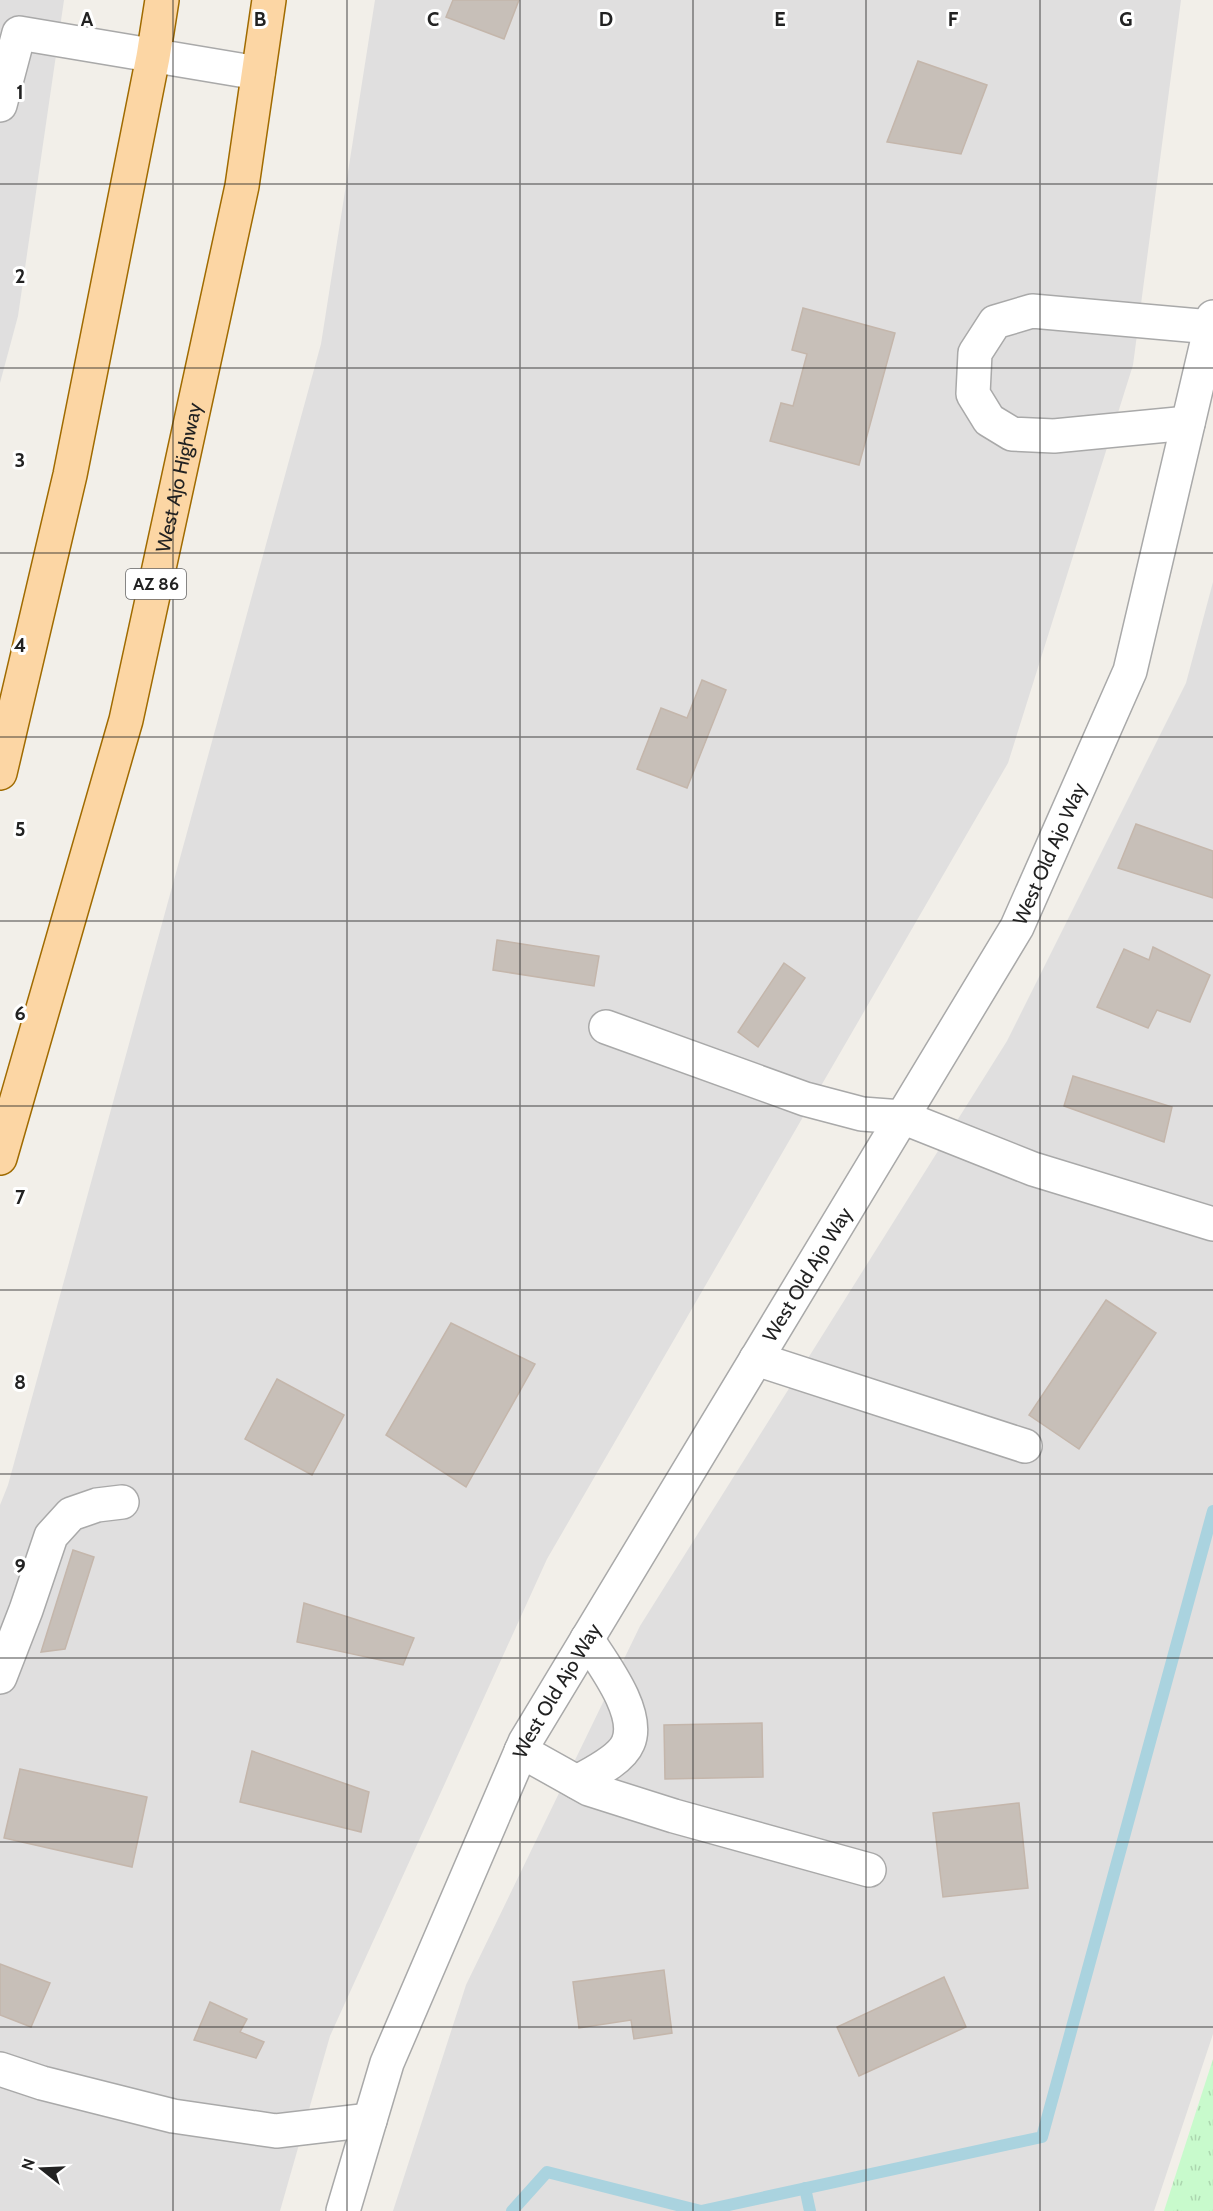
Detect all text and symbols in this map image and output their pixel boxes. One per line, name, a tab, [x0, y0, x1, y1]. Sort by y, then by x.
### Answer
text: A	[81, 7, 94, 31]
text: B	[254, 7, 266, 31]
text: C	[427, 7, 439, 31]
text: D	[599, 7, 613, 31]
text: E	[774, 7, 786, 31]
text: F	[948, 7, 959, 31]
text: G	[1119, 7, 1133, 31]
text: 1	[16, 80, 24, 104]
text: 2	[15, 264, 25, 288]
street label: West Ajo Highway	[151, 400, 207, 555]
text: 3	[15, 448, 25, 472]
road number: AZ 86	[126, 569, 186, 599]
text: 4	[14, 633, 26, 657]
street label: West Old Ajo Way	[1008, 779, 1091, 928]
text: 5	[15, 817, 25, 841]
text: 6	[14, 1001, 26, 1025]
text: 7	[15, 1185, 26, 1209]
street label: West Old Ajo Way	[757, 1203, 857, 1346]
text: 8	[14, 1370, 26, 1394]
text: 9	[14, 1554, 26, 1578]
street label: West Old Ajo Way	[508, 1619, 606, 1762]
north arrow	[12, 2139, 72, 2199]
text: N	[17, 2156, 39, 2173]

